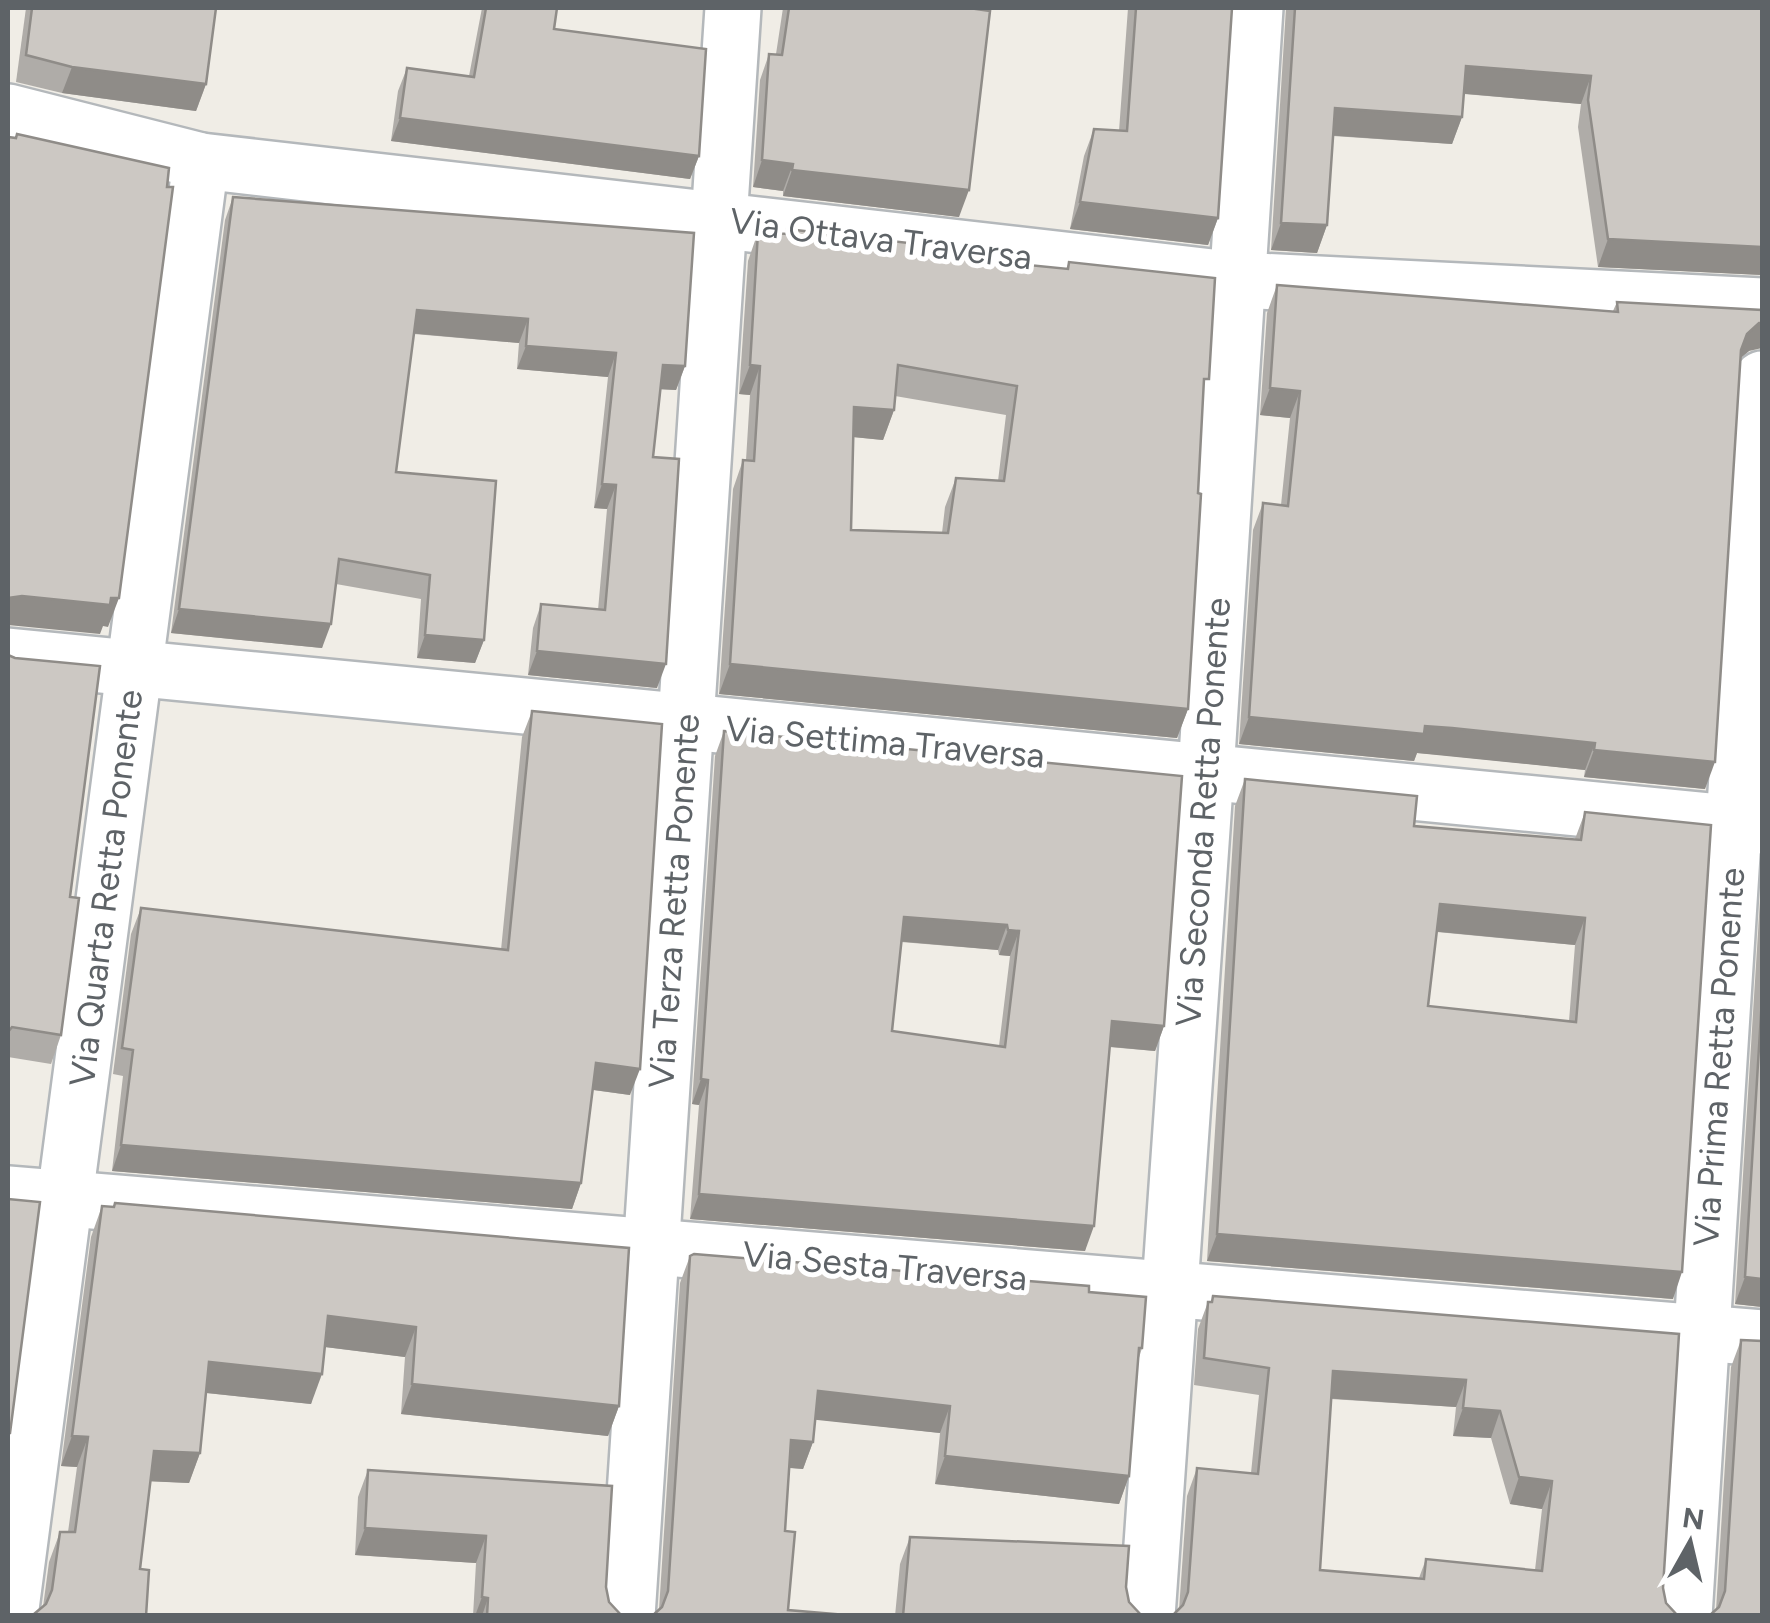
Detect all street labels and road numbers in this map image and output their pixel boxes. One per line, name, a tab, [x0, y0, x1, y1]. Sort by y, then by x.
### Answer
street label: Via Ottava Traversa	[727, 200, 1035, 278]
street label: Via Seconda Retta Ponente	[1167, 596, 1239, 1028]
street label: Via Quarta Retta Ponente	[61, 687, 151, 1089]
street label: Via Settima Traversa	[724, 707, 1046, 777]
street label: Via Terza Retta Ponente	[640, 712, 708, 1090]
street label: Via Prima Retta Ponente	[1685, 866, 1753, 1248]
street label: Via Sesta Traversa	[741, 1233, 1029, 1299]

